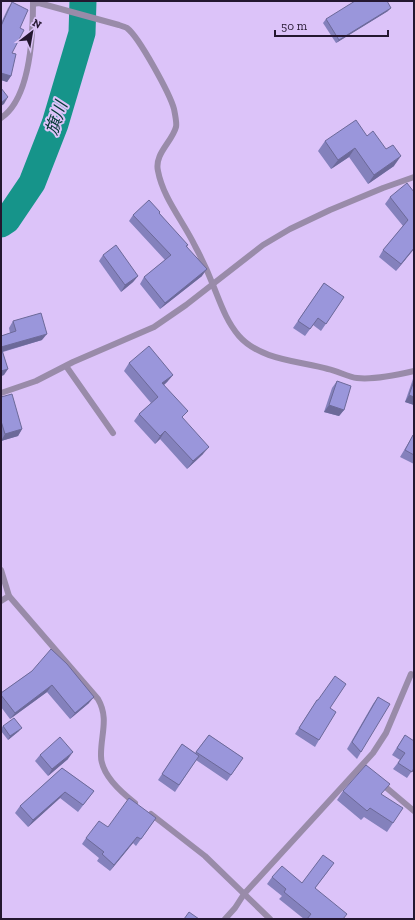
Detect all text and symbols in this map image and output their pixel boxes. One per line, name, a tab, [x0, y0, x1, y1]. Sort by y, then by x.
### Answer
north arrow	[12, 12, 52, 52]
scale bar	[275, 12, 388, 38]
text: N	[30, 16, 44, 32]
text: 50 m	[281, 19, 308, 33]
water label: 旗川	[41, 97, 72, 137]

